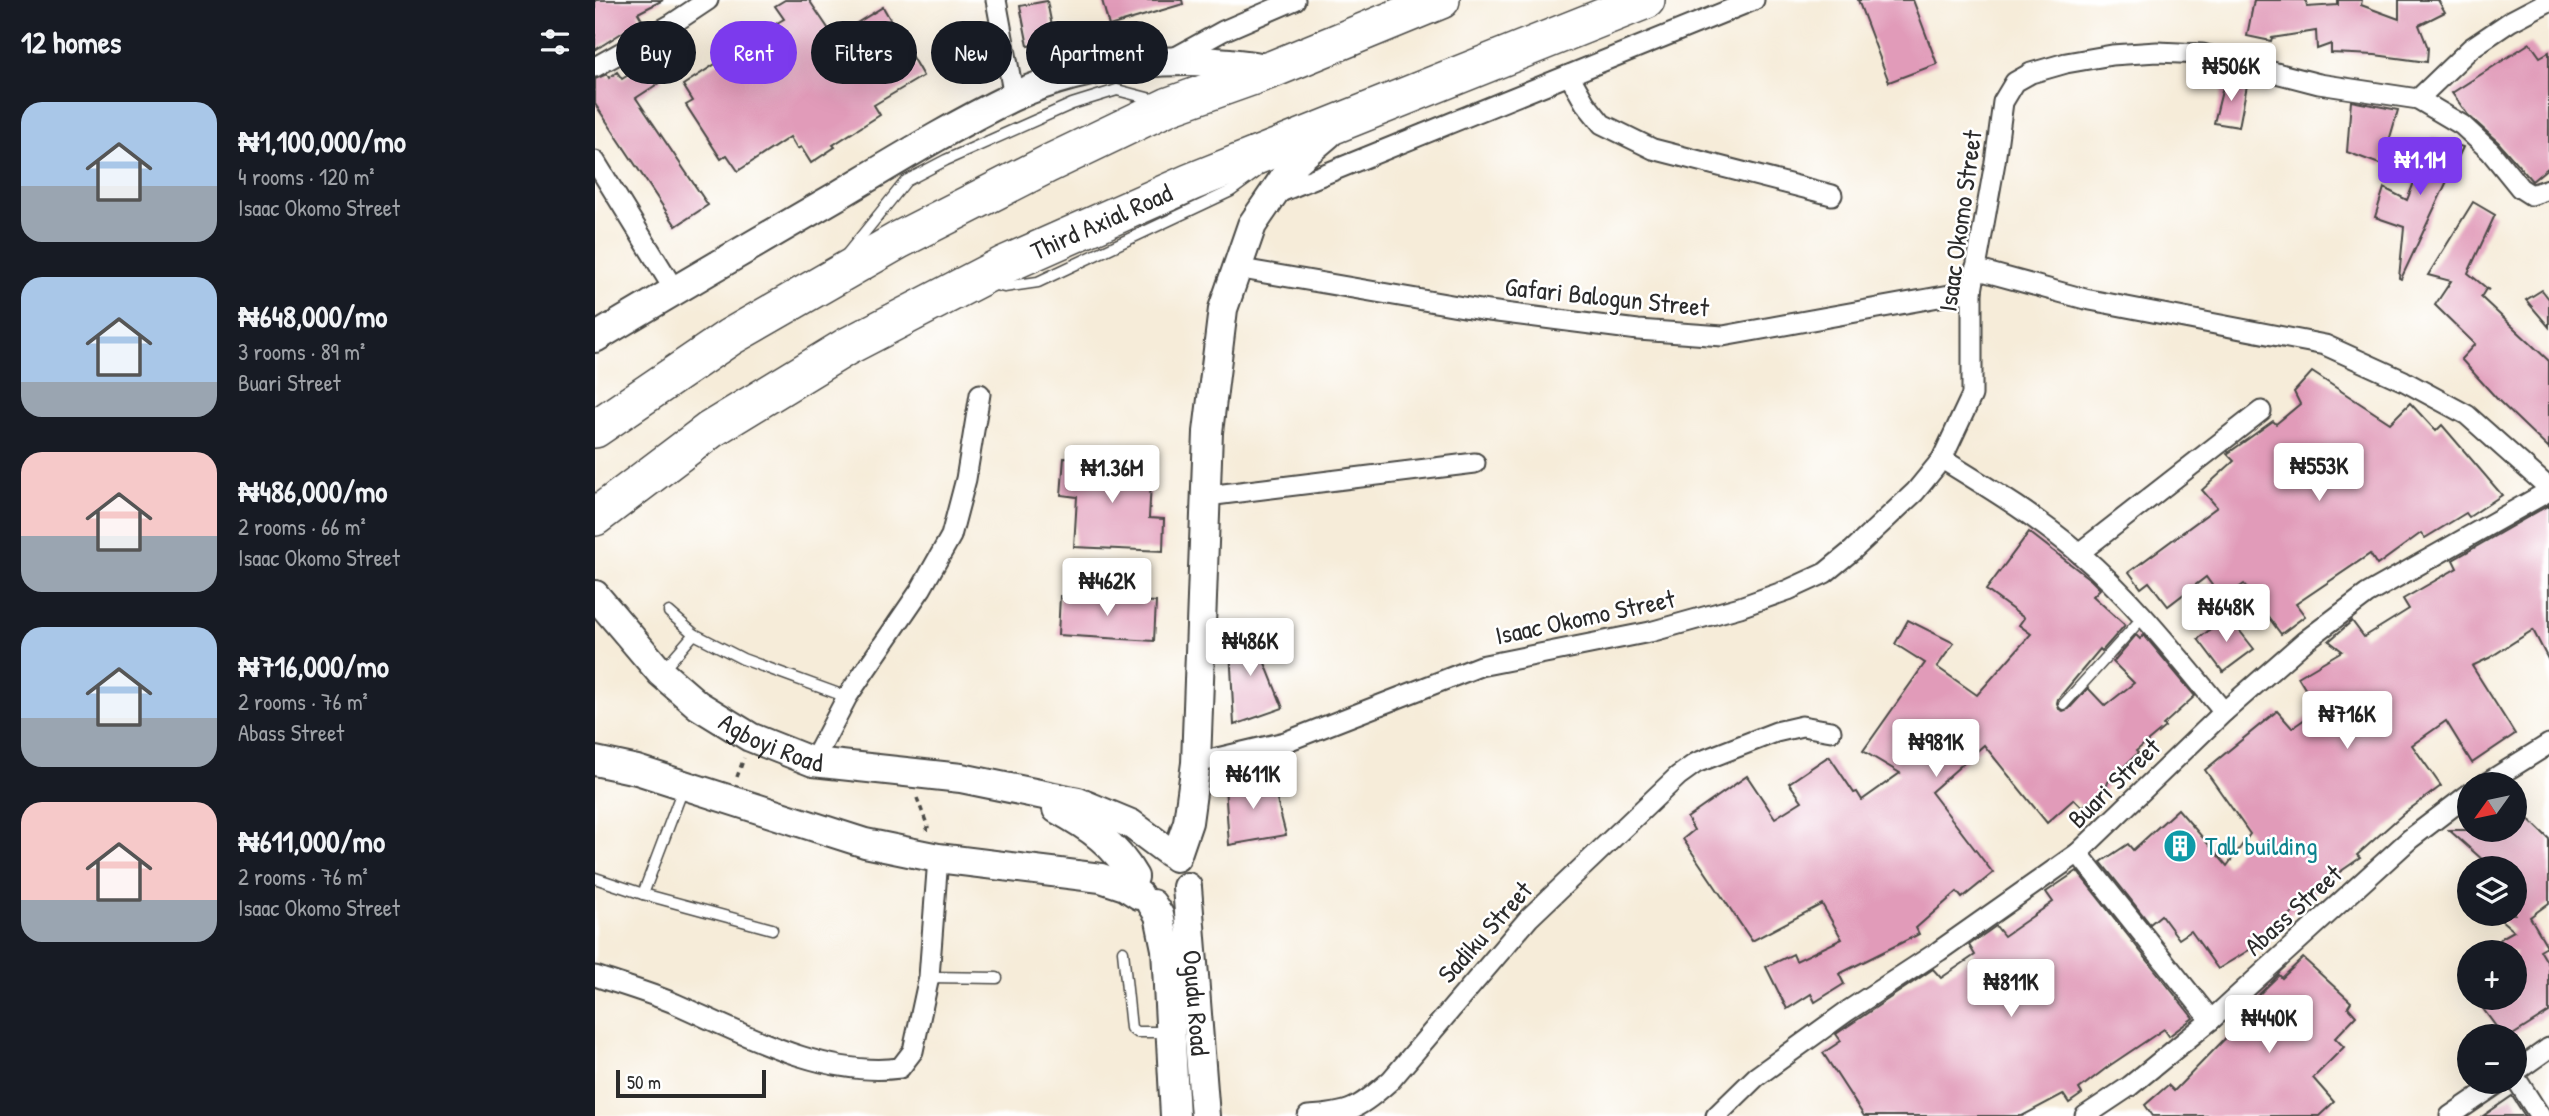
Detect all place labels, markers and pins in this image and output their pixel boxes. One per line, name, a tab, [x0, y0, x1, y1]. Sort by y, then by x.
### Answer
pin: ₦506K	[2182, 43, 2280, 103]
pin: ₦1.1M	[2371, 138, 2469, 197]
pin: ₦553K	[2270, 444, 2368, 503]
pin: ₦1.36M	[1055, 446, 1169, 505]
pin: ₦462K	[1058, 558, 1156, 618]
pin: ₦648K	[2177, 584, 2275, 644]
pin: ₦486K	[1201, 618, 1299, 678]
pin: ₦716K	[2298, 692, 2396, 751]
pin: ₦981K	[1887, 720, 1985, 779]
pin: ₦611K	[1204, 752, 1302, 811]
building icon: Tall building	[2161, 827, 2199, 865]
place label: Tall building	[2205, 828, 2318, 863]
pin: ₦811K	[1962, 960, 2060, 1019]
pin: ₦440K	[2220, 996, 2318, 1055]

